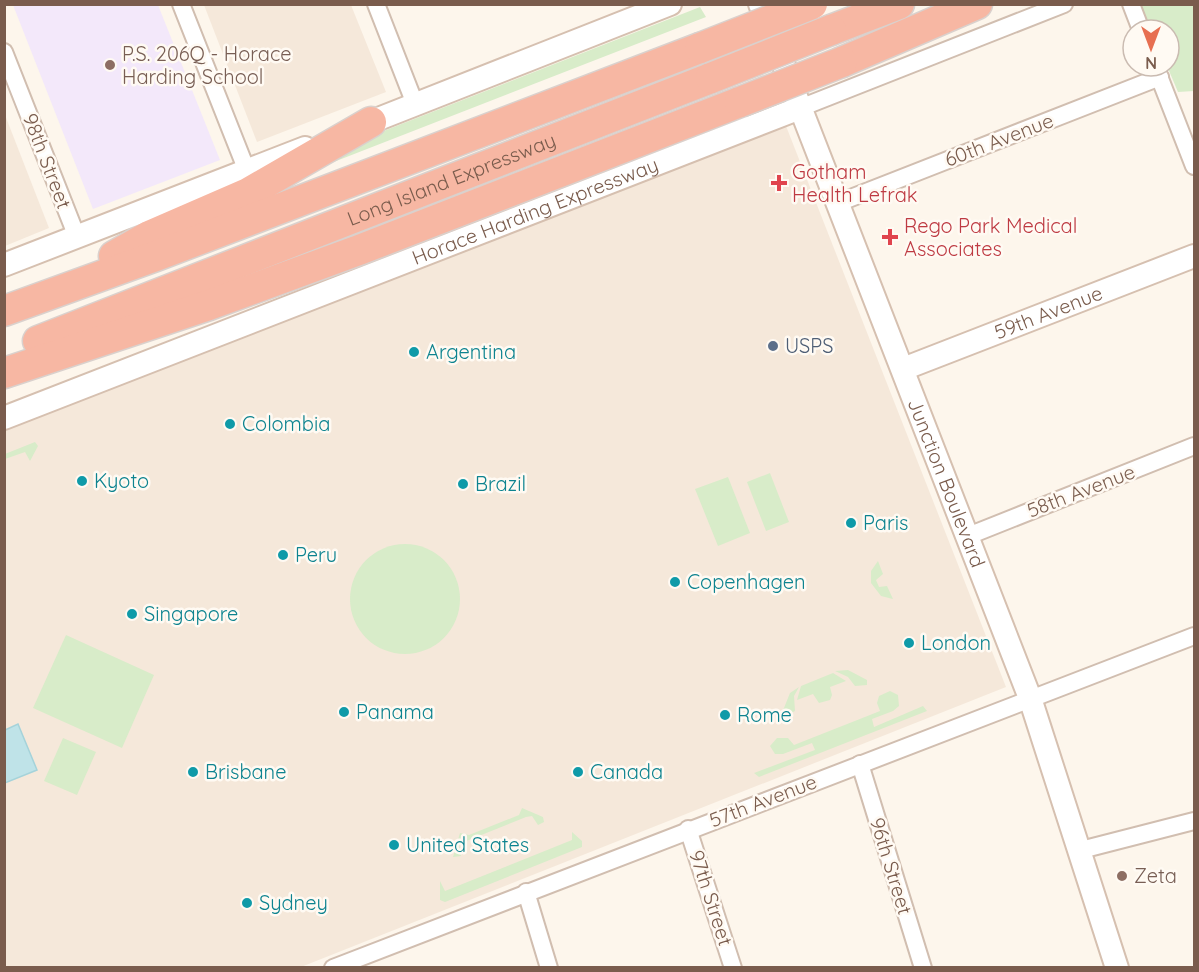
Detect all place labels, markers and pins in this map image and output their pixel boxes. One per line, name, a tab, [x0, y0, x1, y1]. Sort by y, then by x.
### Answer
place label: P.S. 206Q - Horace Harding School	[122, 41, 292, 89]
marker: P.S. 206Q - Horace Harding School	[103, 58, 117, 72]
place label: Gotham Health Lefrak	[792, 159, 917, 207]
marker: Gotham Health Lefrak	[770, 174, 788, 192]
place label: Rego Park Medical Associates	[904, 213, 1077, 261]
marker: Rego Park Medical Associates	[881, 228, 899, 246]
place label: USPS	[785, 333, 833, 358]
place label: Argentina	[426, 339, 516, 364]
marker: USPS	[766, 339, 780, 353]
marker: Argentina	[407, 345, 421, 359]
place label: Colombia	[242, 411, 330, 436]
marker: Colombia	[223, 417, 237, 431]
place label: Kyoto	[94, 468, 149, 493]
place label: Brazil	[475, 471, 526, 496]
marker: Kyoto	[75, 474, 89, 488]
marker: Brazil	[456, 477, 470, 491]
place label: Paris	[863, 510, 908, 535]
marker: Paris	[844, 516, 858, 530]
place label: Peru	[295, 542, 337, 567]
marker: Peru	[276, 548, 290, 562]
place label: Copenhagen	[687, 569, 806, 594]
marker: Copenhagen	[668, 575, 682, 589]
place label: Singapore	[144, 601, 238, 626]
marker: Singapore	[125, 607, 139, 621]
place label: London	[921, 630, 991, 655]
marker: London	[902, 636, 916, 650]
place label: Panama	[356, 699, 434, 724]
place label: Rome	[737, 702, 792, 727]
marker: Panama	[337, 705, 351, 719]
marker: Rome	[718, 708, 732, 722]
place label: Brisbane	[205, 759, 286, 784]
place label: Canada	[590, 759, 663, 784]
marker: Brisbane	[186, 765, 200, 779]
marker: Canada	[571, 765, 585, 779]
place label: United States	[406, 832, 529, 857]
marker: United States	[387, 838, 401, 852]
place label: Zeta	[1134, 863, 1177, 888]
marker: Zeta	[1115, 869, 1129, 883]
place label: Sydney	[259, 890, 328, 915]
marker: Sydney	[240, 896, 254, 910]

